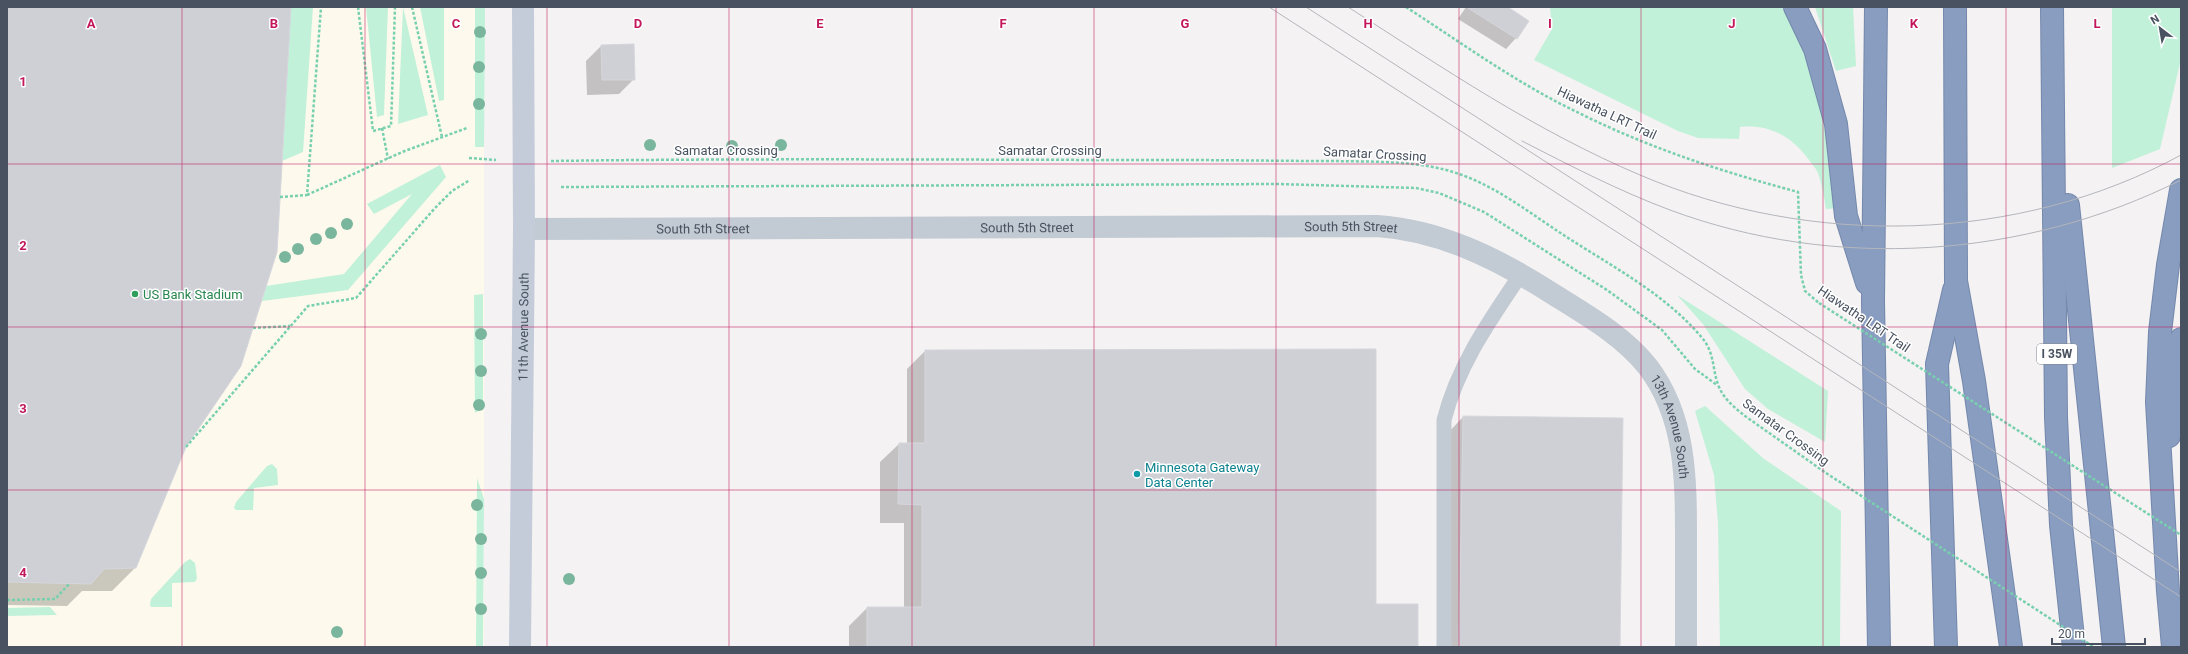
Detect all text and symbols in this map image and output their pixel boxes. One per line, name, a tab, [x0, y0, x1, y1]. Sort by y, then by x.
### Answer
north arrow	[2140, 8, 2180, 48]
text: N	[2148, 12, 2162, 27]
text: A	[87, 16, 96, 31]
text: B	[270, 16, 278, 31]
text: C	[452, 16, 461, 31]
text: D	[634, 16, 642, 31]
text: E	[816, 16, 824, 31]
text: F	[999, 16, 1007, 31]
text: G	[1181, 16, 1190, 31]
text: H	[1363, 16, 1373, 31]
text: I	[1548, 16, 1552, 31]
text: J	[1728, 16, 1736, 31]
text: K	[1910, 16, 1919, 31]
text: L	[2093, 16, 2101, 31]
text: 1	[19, 74, 27, 89]
street label: Hiawatha LRT Trail	[1555, 83, 1659, 143]
street label: Samatar Crossing	[674, 143, 778, 158]
street label: Samatar Crossing	[998, 143, 1102, 158]
street label: Samatar Crossing	[1323, 144, 1427, 164]
street label: South 5th Street	[1304, 218, 1399, 236]
street label: South 5th Street	[980, 220, 1074, 235]
street label: South 5th Street	[656, 221, 750, 236]
text: 2	[19, 238, 27, 253]
street label: 11th Avenue South	[515, 273, 531, 382]
street label: Hiawatha LRT Trail	[1815, 283, 1913, 355]
place label: US Bank Stadium	[143, 287, 243, 302]
marker: US Bank Stadium	[130, 289, 140, 299]
road number: I 35W	[2037, 344, 2077, 364]
street label: 13th Avenue South	[1648, 372, 1692, 479]
street label: Samatar Crossing	[1740, 396, 1832, 468]
text: 3	[19, 401, 27, 416]
place label: Minnesota Gateway Data Center	[1145, 460, 1259, 490]
marker: Minnesota Gateway Data Center	[1132, 469, 1142, 479]
text: 4	[19, 565, 27, 580]
scale bar	[2052, 620, 2145, 646]
text: 20 m	[2058, 627, 2085, 641]

